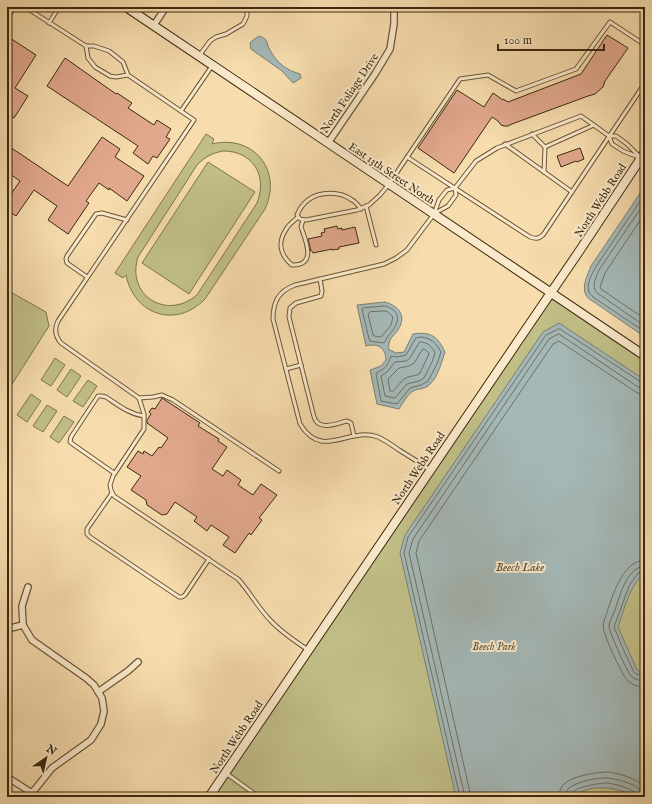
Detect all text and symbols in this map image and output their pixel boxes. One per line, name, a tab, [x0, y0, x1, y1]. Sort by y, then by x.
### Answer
scale bar	[498, 26, 604, 52]
text: 100 m	[504, 33, 532, 48]
street label: North Foliage Drive	[318, 51, 382, 136]
street label: East 13th Street North	[346, 140, 437, 208]
street label: North Webb Road	[572, 161, 630, 240]
street label: North Webb Road	[389, 429, 449, 508]
water label: Beech Lake	[496, 560, 544, 575]
park label: Beech Park	[472, 640, 516, 654]
street label: North Webb Road	[207, 698, 267, 777]
north arrow	[26, 738, 66, 778]
text: N	[42, 742, 59, 759]

